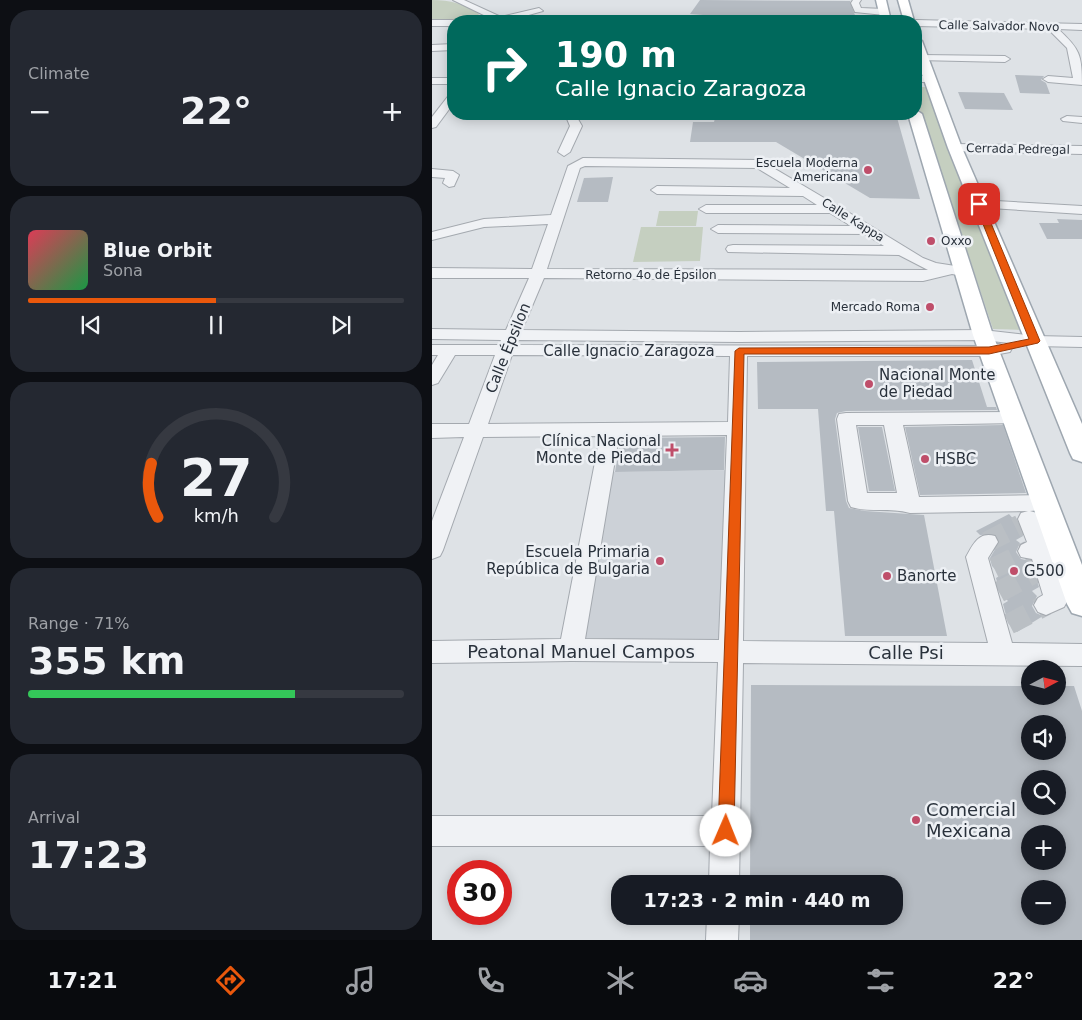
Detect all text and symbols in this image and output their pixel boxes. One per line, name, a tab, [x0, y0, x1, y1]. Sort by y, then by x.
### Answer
street label: Calle Salvador Novo	[938, 18, 1060, 34]
icon: right	[472, 35, 537, 100]
text: 190 m	[555, 35, 677, 75]
text: Climate	[28, 64, 90, 83]
text: Calle Ignacio Zaragoza	[555, 76, 807, 101]
text: 22°	[180, 89, 252, 133]
text: −	[28, 95, 51, 128]
text: +	[381, 95, 404, 128]
street label: Cerrada Pedregal	[966, 141, 1070, 157]
place label: Escuela Moderna Americana	[756, 156, 858, 184]
marker: Escuela Moderna Americana	[862, 164, 874, 176]
pin	[958, 183, 1000, 225]
icon: arrive	[965, 190, 993, 218]
street label: Calle Kappa	[819, 195, 887, 245]
place label: Oxxo	[941, 234, 972, 248]
marker: Oxxo	[925, 235, 937, 247]
text: Blue Orbit	[103, 239, 212, 261]
text: Sona	[103, 261, 143, 280]
street label: Retorno 4o de Épsilon	[585, 267, 717, 282]
street label: Calle Épsilon	[481, 300, 534, 396]
place label: Mercado Roma	[831, 300, 920, 314]
marker: Mercado Roma	[924, 301, 936, 313]
icon: previous	[77, 311, 105, 339]
icon: pause	[202, 311, 230, 339]
icon: next	[327, 311, 355, 339]
street label: Calle Ignacio Zaragoza	[543, 342, 715, 360]
place label: Nacional Monte de Piedad	[879, 366, 995, 401]
marker: Nacional Monte de Piedad	[863, 378, 875, 390]
place label: Clínica Nacional Monte de Piedad	[536, 432, 661, 467]
marker: Clínica Nacional Monte de Piedad	[665, 443, 679, 457]
text: 27	[180, 448, 252, 508]
place label: HSBC	[935, 450, 976, 468]
marker: HSBC	[919, 453, 931, 465]
text: km/h	[193, 505, 239, 526]
place label: Escuela Primaria República de Bulgaria	[486, 543, 650, 578]
marker: Escuela Primaria República de Bulgaria	[654, 555, 666, 567]
place label: G500	[1024, 562, 1064, 580]
marker: G500	[1008, 565, 1020, 577]
place label: Banorte	[897, 567, 956, 585]
marker: Banorte	[881, 570, 893, 582]
text: Range · 71%	[28, 614, 130, 633]
text: 355 km	[28, 639, 185, 683]
street label: Peatonal Manuel Campos	[467, 641, 695, 662]
street label: Calle Psi	[868, 642, 944, 663]
north arrow	[1021, 660, 1066, 705]
map controls	[1021, 660, 1066, 925]
button: sound	[1021, 715, 1066, 760]
button: search	[1021, 770, 1066, 815]
place label: Comercial Mexicana	[926, 799, 1016, 841]
position arrow	[699, 804, 751, 856]
text: Arrival	[28, 808, 80, 827]
marker: Comercial Mexicana	[910, 814, 922, 826]
button: +	[1021, 825, 1066, 870]
text: 17:23	[28, 833, 149, 877]
speed limit sign: 30	[447, 860, 512, 925]
button: −	[1021, 880, 1066, 925]
text: 17:23 · 2 min · 440 m	[643, 889, 871, 911]
icon: directions	[213, 963, 248, 998]
icon: music	[343, 963, 378, 998]
icon: phone	[473, 963, 508, 998]
icon: climate	[603, 963, 638, 998]
icon: car	[733, 963, 768, 998]
icon: filters	[863, 963, 898, 998]
text: 17:21	[48, 968, 118, 993]
text: 22°	[993, 968, 1034, 993]

